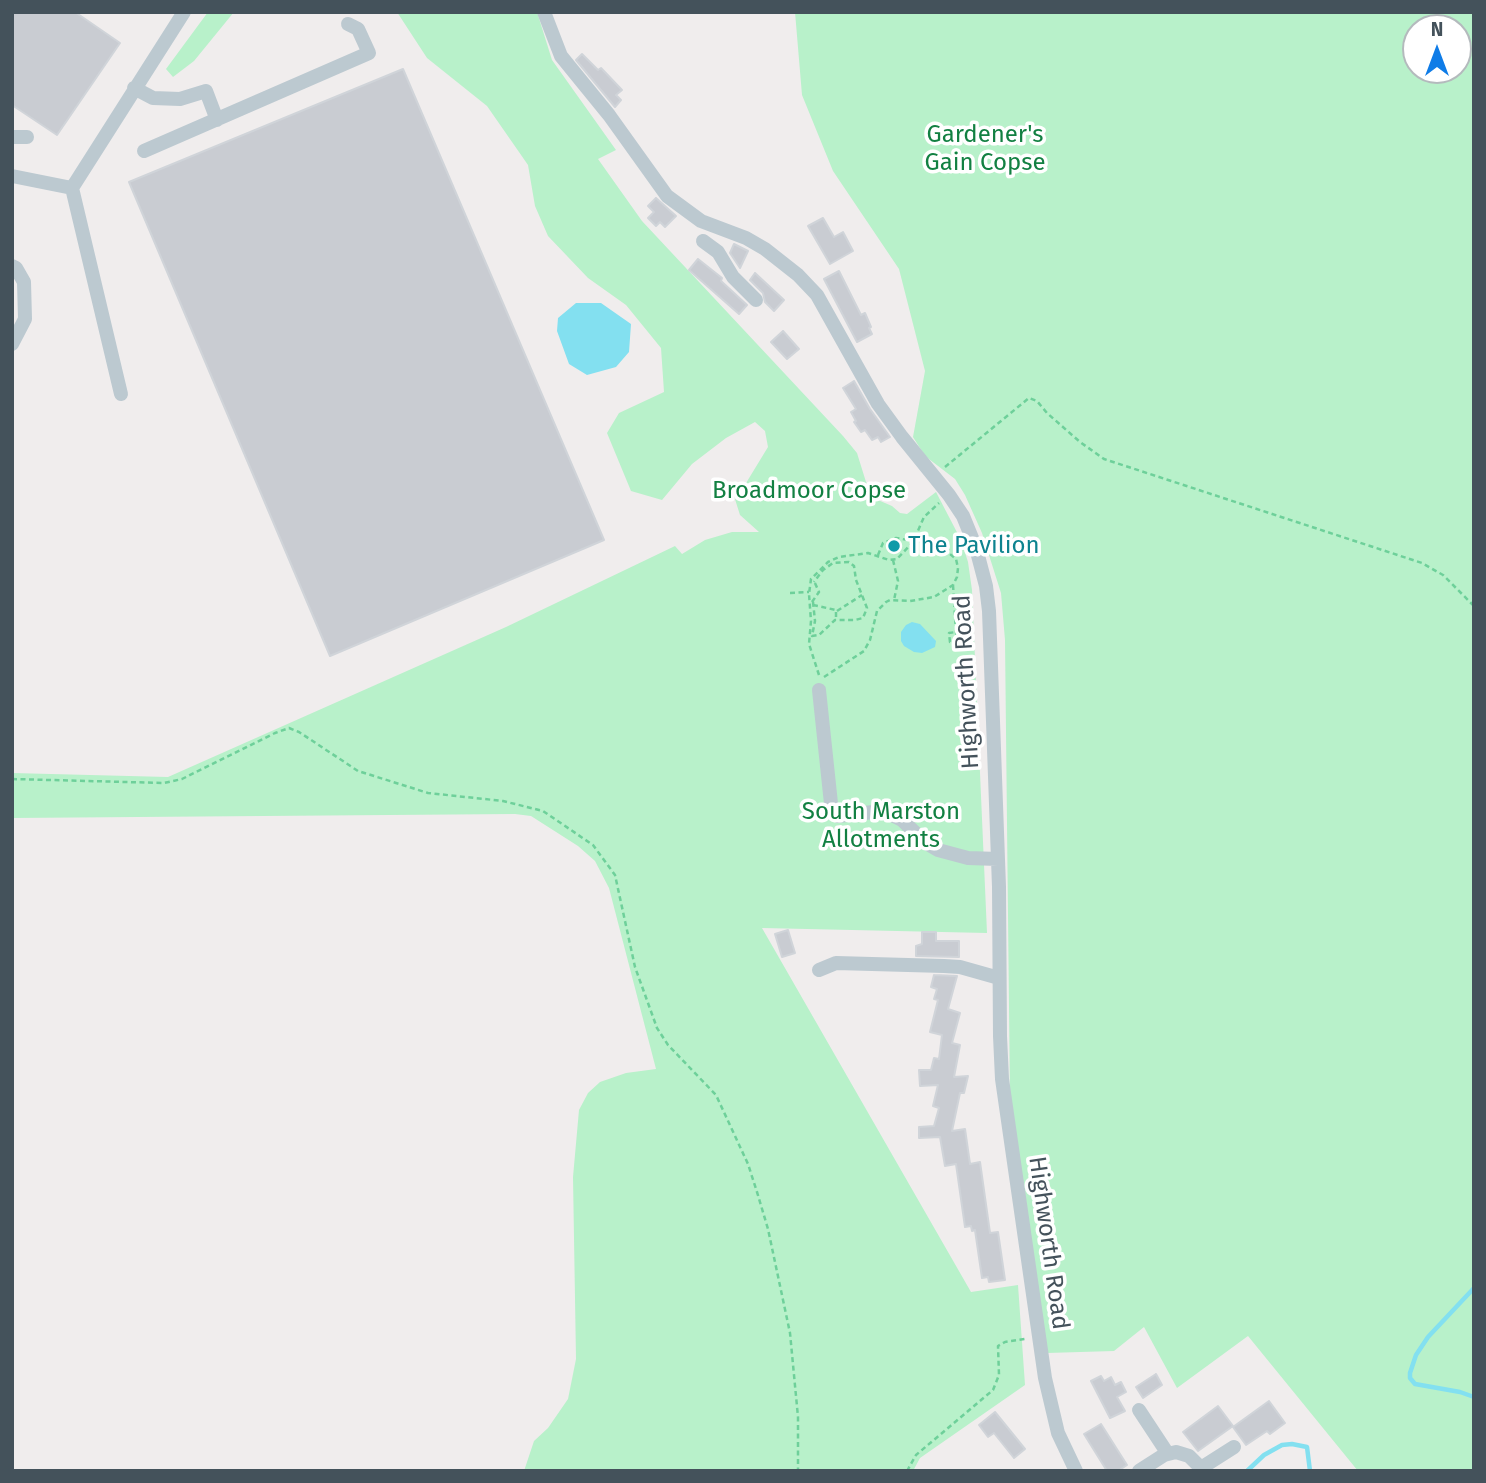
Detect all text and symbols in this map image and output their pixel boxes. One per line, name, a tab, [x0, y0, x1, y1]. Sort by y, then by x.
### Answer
north arrow	[1402, 14, 1472, 84]
text: N	[1431, 18, 1443, 41]
park label: Gardener's Gain Copse	[925, 121, 1045, 177]
park label: Broadmoor Copse	[712, 477, 906, 505]
place label: The Pavilion	[908, 532, 1040, 560]
marker: The Pavilion	[886, 538, 902, 554]
street label: Highworth Road	[948, 594, 986, 770]
park label: South Marston Allotments	[802, 798, 960, 854]
street label: Highworth Road	[1022, 1155, 1074, 1331]

